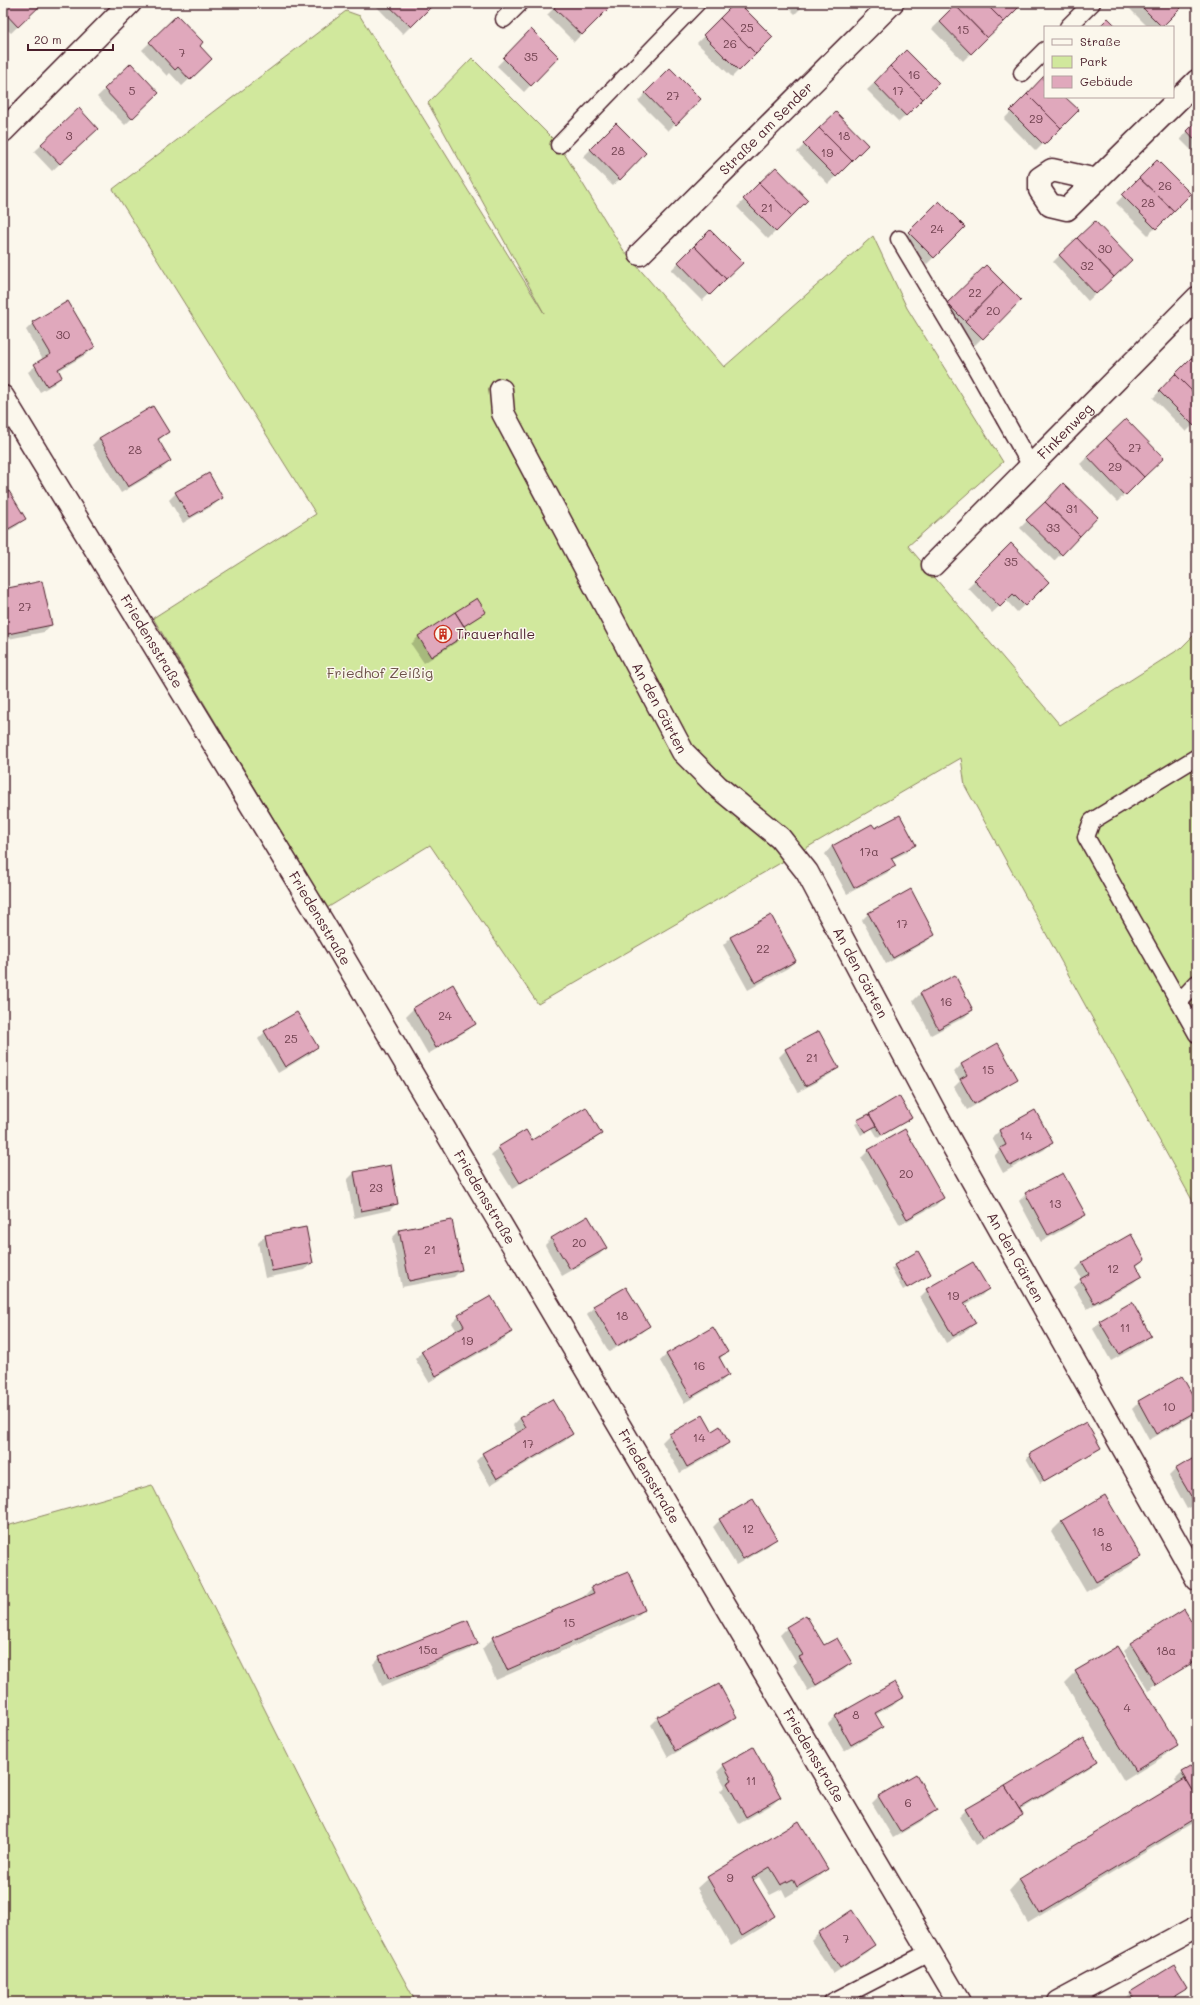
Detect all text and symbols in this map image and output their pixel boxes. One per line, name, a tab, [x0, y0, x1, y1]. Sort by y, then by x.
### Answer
house number: 25	[740, 19, 754, 35]
house number: 15	[957, 21, 969, 37]
scale bar	[28, 26, 113, 52]
legend	[1044, 26, 1174, 98]
text: 20 m	[34, 31, 62, 47]
text: Straße	[1080, 33, 1121, 49]
house number: 26	[723, 35, 737, 51]
house number: 7	[179, 44, 186, 60]
house number: 35	[524, 48, 538, 64]
text: Park	[1080, 53, 1107, 69]
house number: 16	[908, 66, 920, 82]
text: Gebäude	[1080, 73, 1133, 89]
street label: Straße am Sender	[715, 77, 817, 179]
house number: 5	[129, 82, 136, 98]
house number: 17	[892, 82, 904, 98]
house number: 27	[666, 87, 680, 103]
house number: 29	[1029, 110, 1043, 126]
house number: 3	[65, 127, 73, 143]
house number: 18	[838, 127, 850, 143]
house number: 28	[611, 142, 625, 158]
house number: 19	[821, 144, 833, 160]
house number: 26	[1158, 177, 1172, 193]
house number: 28	[1141, 194, 1155, 210]
house number: 21	[761, 199, 773, 215]
house number: 24	[930, 220, 944, 236]
house number: 30	[1098, 240, 1113, 256]
house number: 32	[1080, 257, 1094, 273]
house number: 22	[968, 284, 982, 300]
house number: 20	[986, 302, 1001, 318]
house number: 30	[56, 326, 71, 342]
street label: Finkenweg	[1033, 399, 1097, 463]
house number: 27	[1128, 439, 1142, 455]
house number: 28	[128, 441, 142, 457]
house number: 29	[1108, 458, 1122, 474]
house number: 31	[1066, 500, 1078, 516]
house number: 33	[1046, 519, 1060, 535]
house number: 35	[1004, 553, 1018, 569]
street label: Friedensstraße	[116, 591, 188, 691]
house number: 27	[18, 598, 32, 614]
building icon: Trauerhalle	[433, 624, 453, 644]
place label: Trauerhalle	[456, 624, 535, 643]
street label: An den Gärten	[628, 659, 692, 757]
park label: Friedhof Zeißig	[327, 663, 433, 682]
house number: 17a	[859, 843, 879, 859]
street label: Friedensstraße	[285, 868, 356, 968]
house number: 17	[896, 915, 908, 931]
street label: An den Gärten	[829, 923, 893, 1021]
house number: 22	[756, 940, 770, 956]
house number: 16	[940, 993, 952, 1009]
house number: 24	[438, 1007, 452, 1023]
house number: 25	[284, 1030, 298, 1046]
house number: 21	[806, 1049, 818, 1065]
house number: 15	[982, 1061, 994, 1077]
house number: 14	[1020, 1127, 1032, 1143]
street label: Friedensstraße	[450, 1146, 520, 1248]
house number: 20	[899, 1165, 914, 1181]
house number: 23	[369, 1179, 383, 1195]
house number: 13	[1049, 1195, 1061, 1211]
street label: An den Gärten	[983, 1208, 1049, 1305]
house number: 20	[572, 1234, 587, 1250]
house number: 21	[424, 1241, 436, 1257]
house number: 12	[1107, 1260, 1119, 1276]
house number: 19	[947, 1287, 959, 1303]
house number: 18	[616, 1307, 628, 1323]
house number: 11	[1120, 1319, 1130, 1335]
house number: 19	[461, 1332, 473, 1348]
house number: 16	[693, 1357, 705, 1373]
house number: 10	[1163, 1398, 1176, 1414]
street label: Friedensstraße	[614, 1425, 685, 1527]
house number: 14	[693, 1429, 705, 1445]
house number: 17	[522, 1435, 534, 1451]
house number: 12	[742, 1520, 754, 1536]
house number: 18	[1092, 1523, 1104, 1539]
house number: 18	[1100, 1538, 1112, 1554]
house number: 15	[563, 1614, 575, 1630]
house number: 15a	[418, 1641, 438, 1657]
house number: 18a	[1156, 1642, 1176, 1658]
house number: 4	[1123, 1699, 1131, 1715]
street label: Friedensstraße	[779, 1705, 849, 1806]
house number: 8	[852, 1706, 860, 1722]
house number: 11	[746, 1772, 756, 1788]
house number: 6	[904, 1794, 912, 1810]
house number: 9	[726, 1869, 734, 1885]
house number: 7	[843, 1930, 850, 1946]

